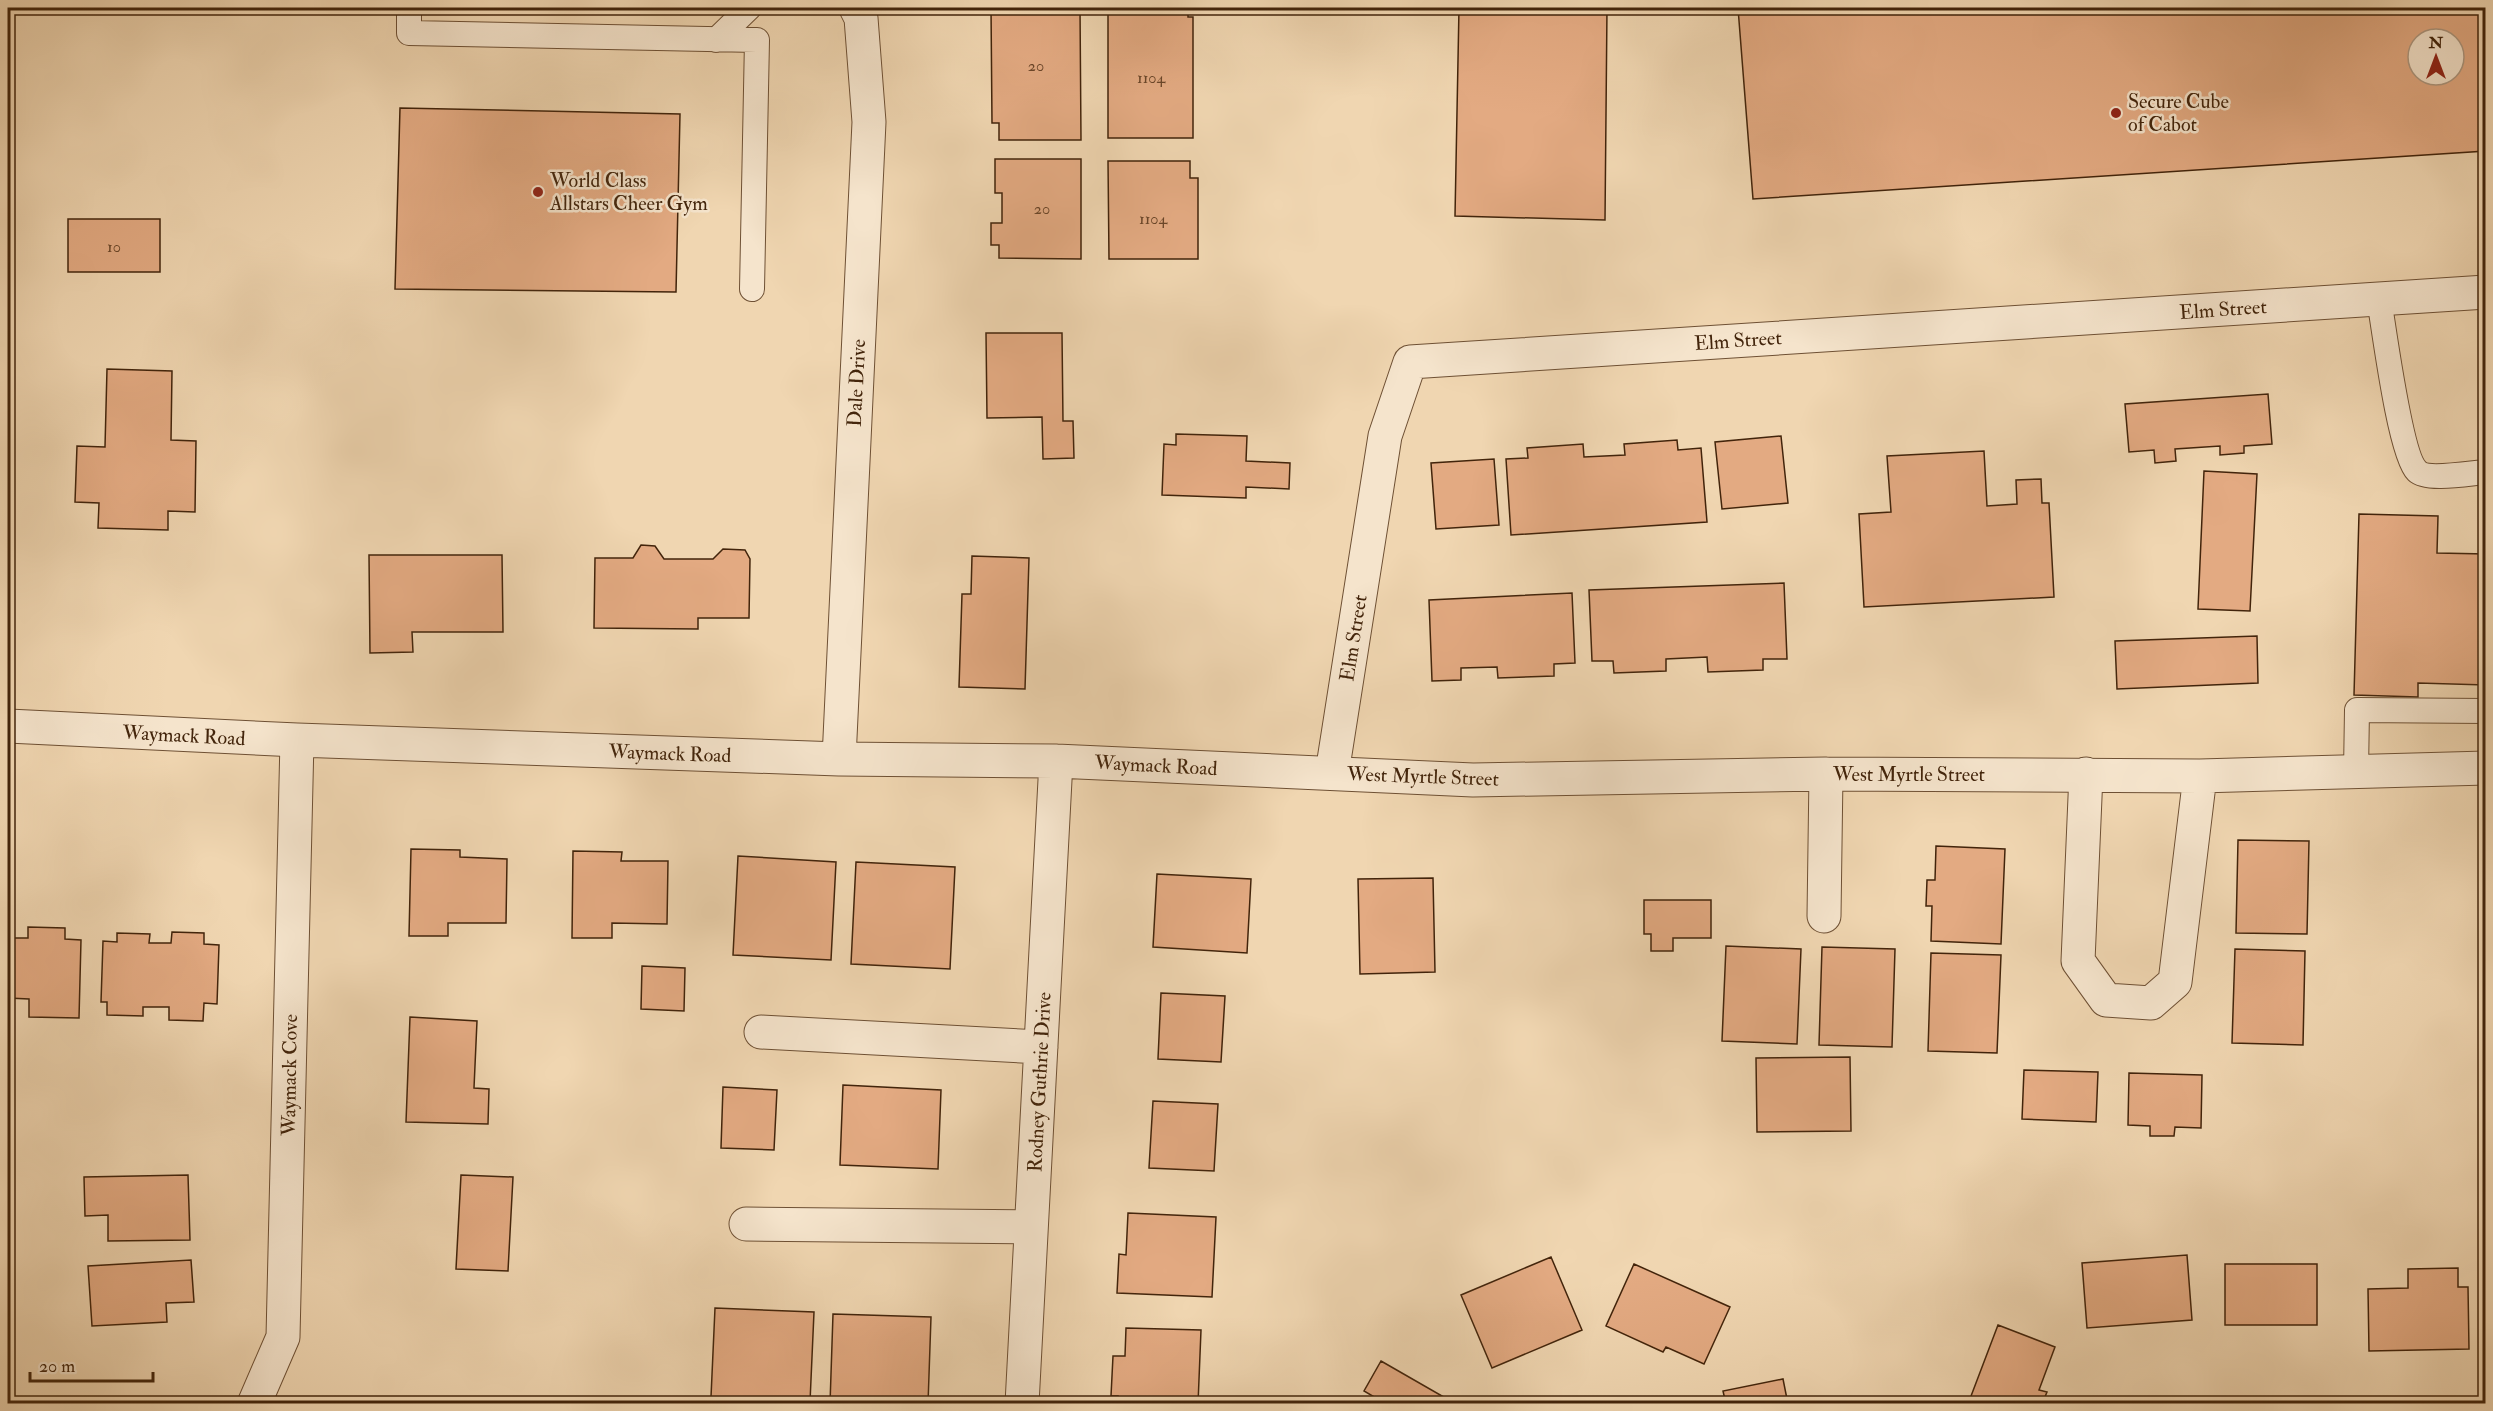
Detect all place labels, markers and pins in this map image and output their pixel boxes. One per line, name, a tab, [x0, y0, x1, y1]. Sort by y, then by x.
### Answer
place label: Secure Cube of Cabot	[2128, 89, 2229, 137]
marker: Secure Cube of Cabot	[2109, 106, 2123, 120]
place label: World Class Allstars Cheer Gym	[549, 168, 708, 216]
marker: World Class Allstars Cheer Gym	[531, 185, 545, 199]

